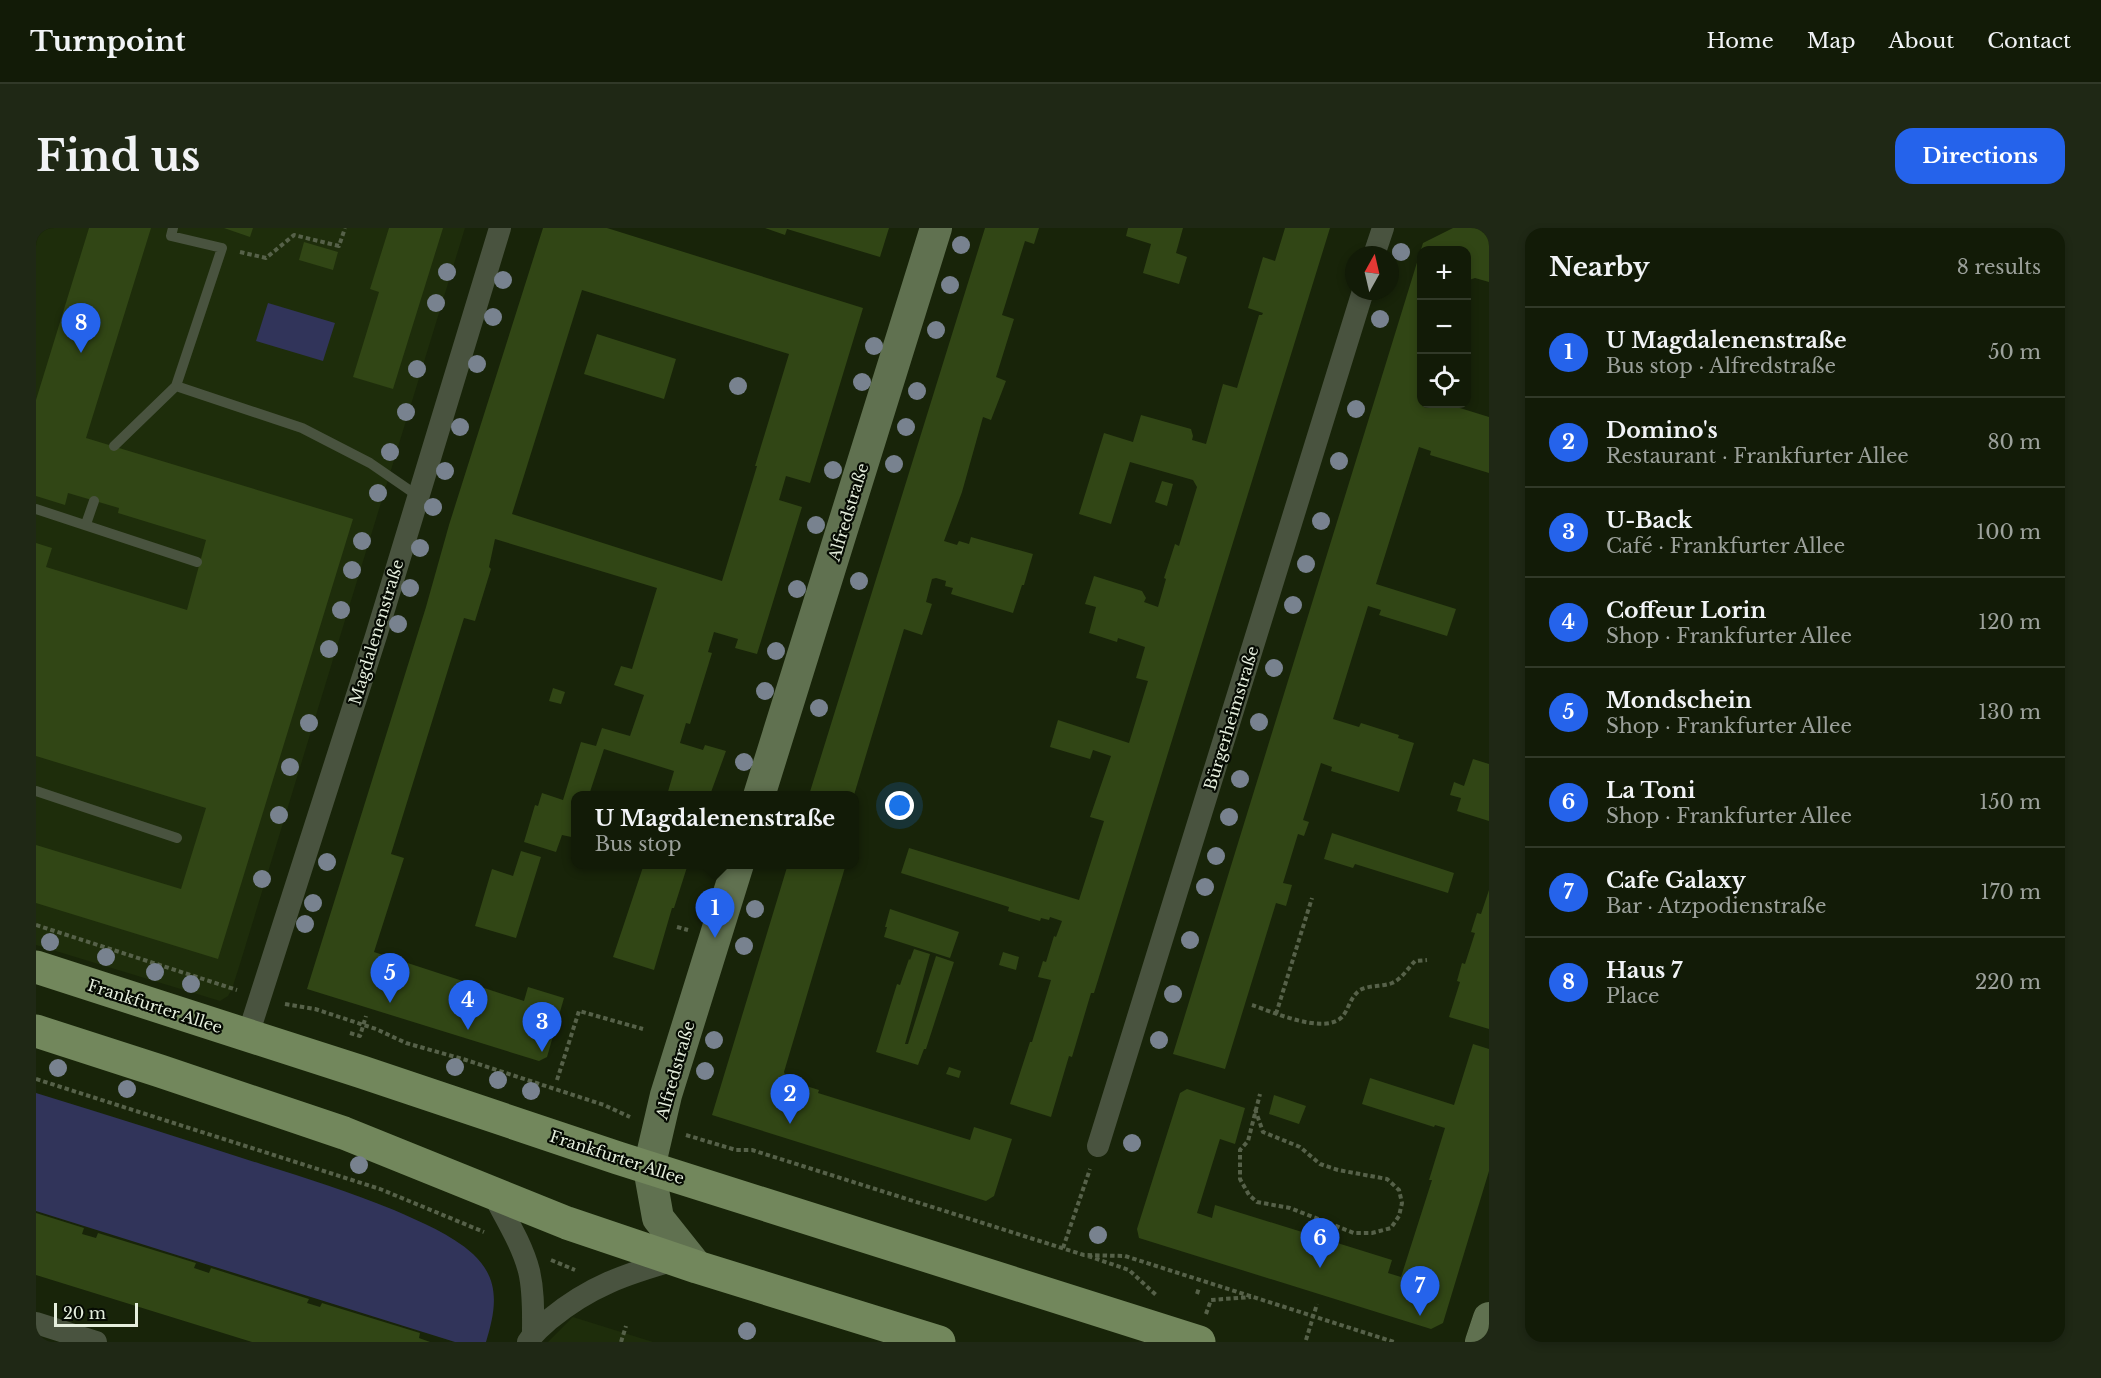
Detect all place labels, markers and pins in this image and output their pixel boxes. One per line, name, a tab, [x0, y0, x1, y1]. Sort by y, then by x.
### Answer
pin: 8	[62, 304, 100, 353]
pin: 1	[696, 888, 734, 938]
pin: 5	[370, 954, 410, 1003]
pin: 4	[448, 980, 488, 1030]
pin: 3	[522, 1002, 562, 1052]
pin: 2	[770, 1074, 810, 1124]
pin: 6	[1300, 1218, 1340, 1268]
pin: 7	[1400, 1266, 1440, 1316]

